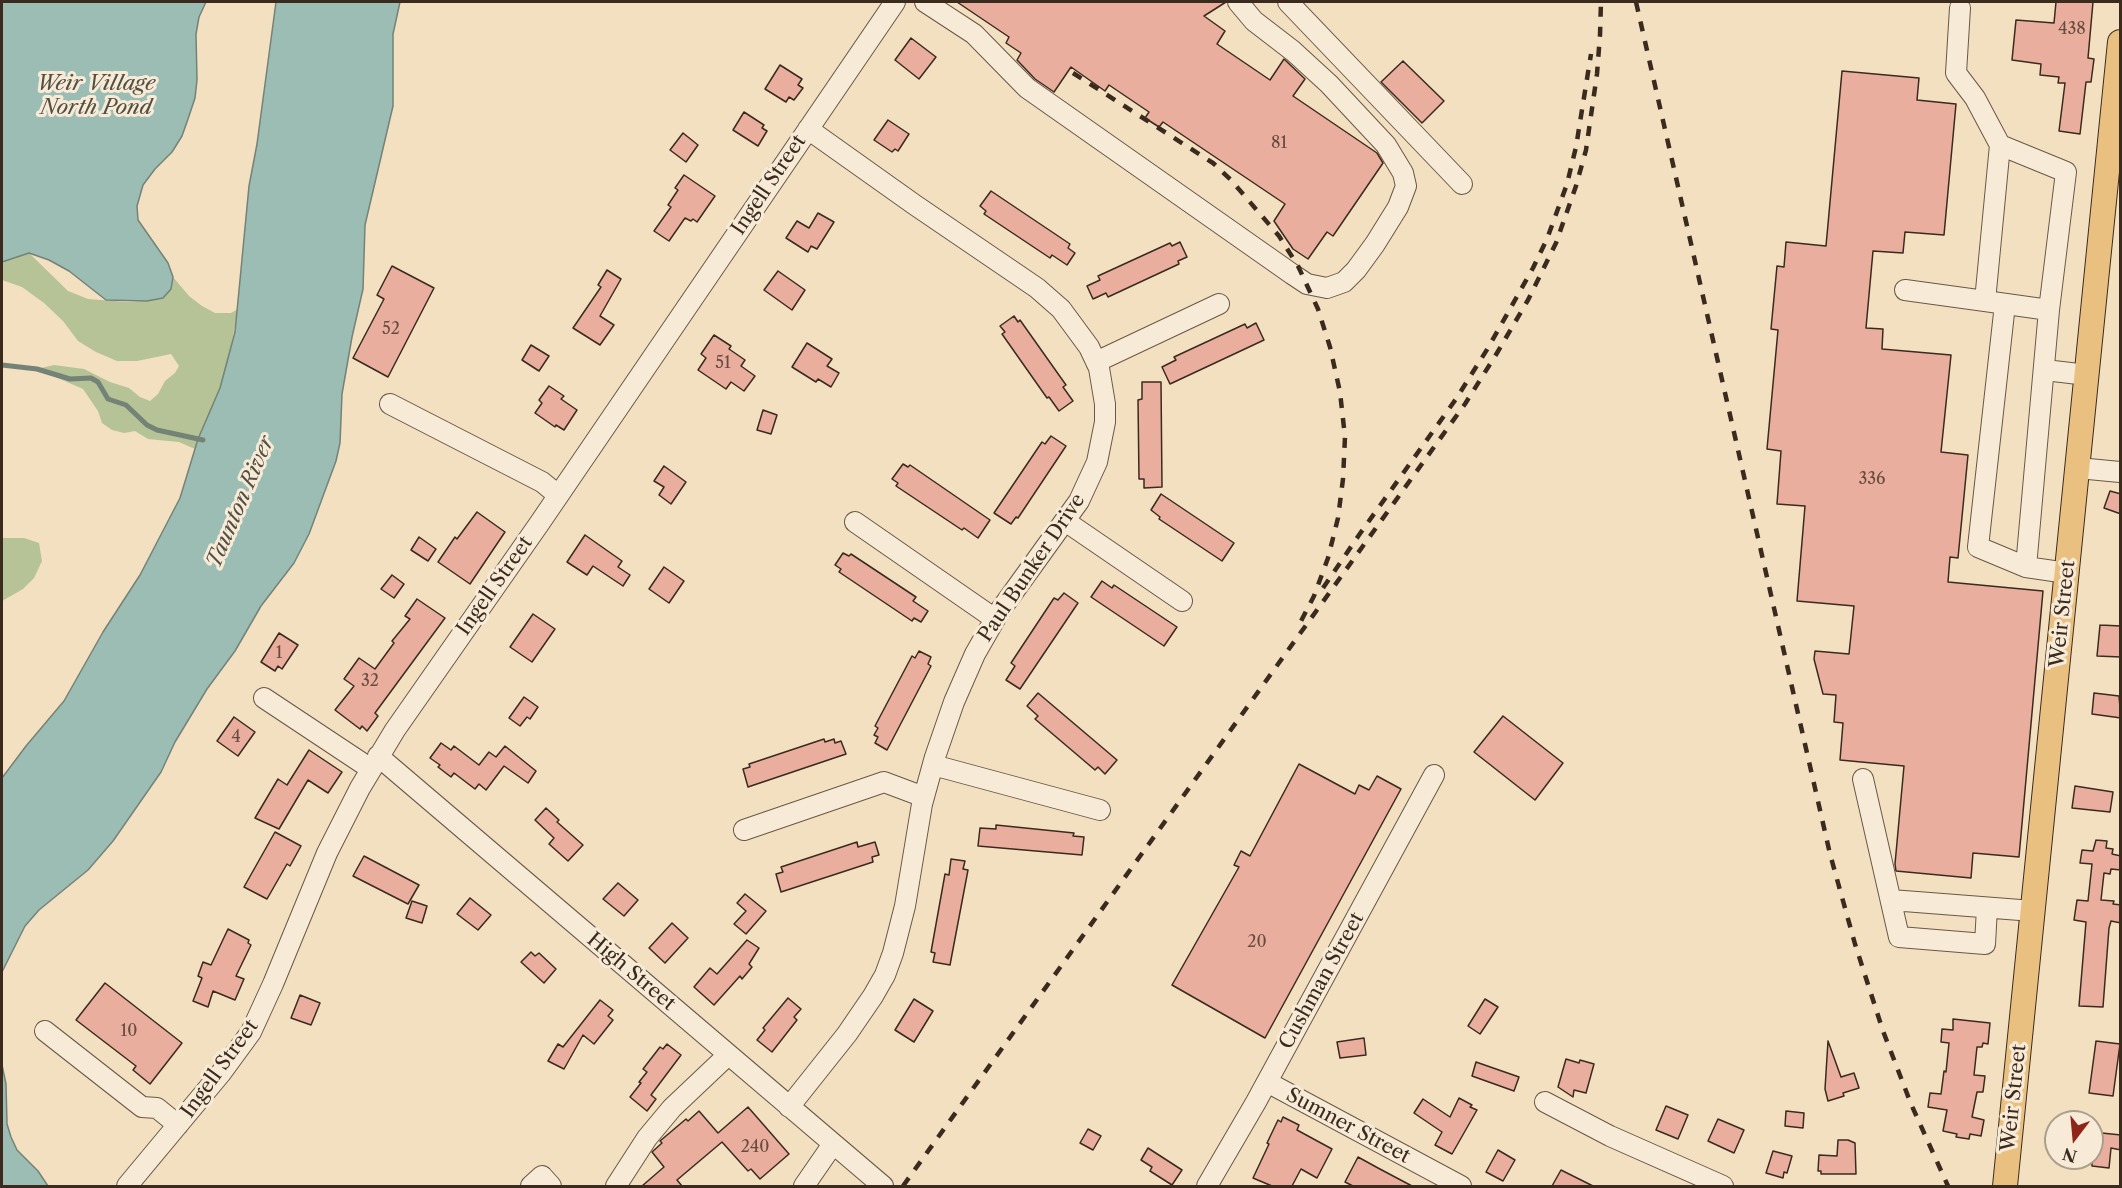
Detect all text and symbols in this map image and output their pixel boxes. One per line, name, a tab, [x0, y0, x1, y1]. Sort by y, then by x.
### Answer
house number: 438	[2058, 19, 2086, 39]
water label: Weir Village North Pond	[37, 71, 155, 121]
street label: Ingell Street	[727, 130, 811, 240]
house number: 81	[1271, 133, 1287, 153]
house number: 52	[382, 319, 400, 339]
house number: 51	[715, 353, 731, 373]
water label: Taunton River	[202, 432, 280, 572]
house number: 336	[1859, 469, 1885, 489]
street label: Paul Bunker Drive	[974, 489, 1090, 647]
street label: Ingell Street	[452, 532, 538, 640]
street label: Weir Street	[2045, 559, 2081, 669]
house number: 1	[276, 643, 282, 663]
house number: 32	[361, 671, 379, 691]
house number: 4	[231, 727, 241, 747]
street label: Cushman Street	[1274, 908, 1370, 1054]
street label: High Street	[582, 928, 680, 1016]
house number: 20	[1247, 932, 1267, 952]
street label: Ingell Street	[176, 1015, 264, 1123]
house number: 10	[121, 1021, 137, 1041]
street label: Weir Street	[1996, 1043, 2032, 1153]
street label: Sumner Street	[1282, 1083, 1414, 1169]
north arrow	[2044, 1110, 2104, 1170]
house number: 240	[741, 1137, 769, 1157]
text: N	[2060, 1144, 2079, 1167]

